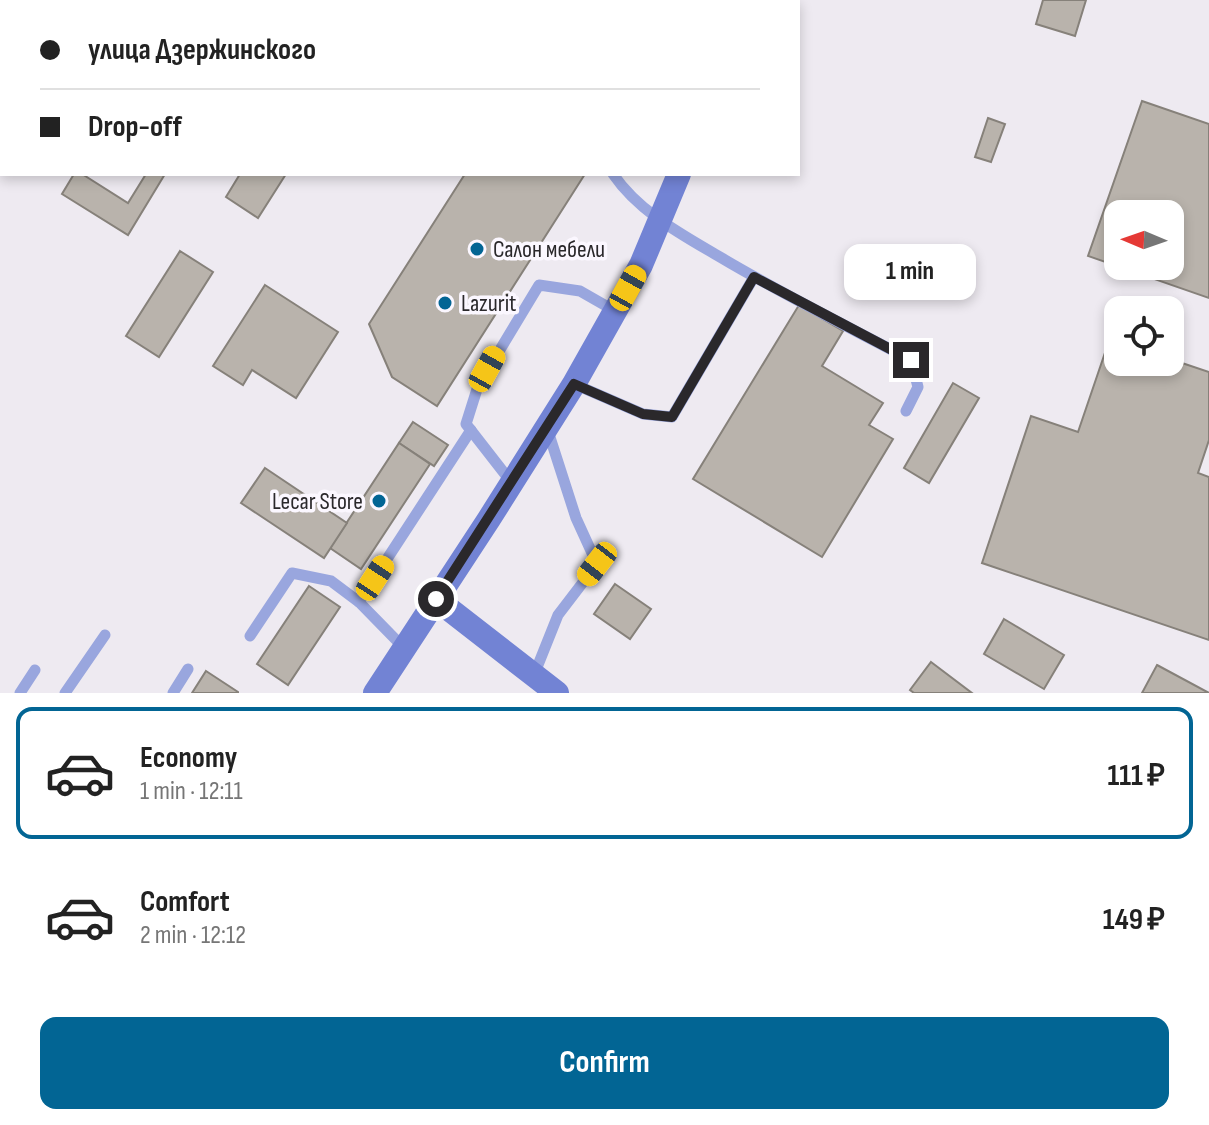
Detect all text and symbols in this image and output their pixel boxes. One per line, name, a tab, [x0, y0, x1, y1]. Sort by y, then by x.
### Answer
text: улица Дзержинского	[88, 32, 316, 68]
text: Drop-off	[88, 109, 182, 145]
north arrow	[1104, 200, 1184, 280]
map controls	[1104, 200, 1184, 376]
place label: Салон мебели	[493, 235, 605, 264]
marker: Салон мебели	[468, 240, 486, 258]
callout: 1 min	[845, 244, 977, 300]
text: 1 min	[886, 256, 934, 287]
car	[606, 261, 650, 315]
place label: Lazurit	[461, 289, 516, 318]
marker: Lazurit	[436, 294, 454, 312]
button: locate	[1104, 296, 1184, 376]
car	[465, 342, 509, 396]
route end	[893, 342, 929, 378]
place label: Lecar Store	[272, 487, 363, 516]
marker: Lecar Store	[370, 492, 388, 510]
car	[573, 538, 621, 590]
car	[352, 551, 398, 605]
route start	[418, 581, 454, 617]
icon: car	[44, 737, 116, 809]
text: Economy	[140, 740, 237, 776]
text: 111 ₽	[1108, 758, 1165, 794]
text: 1 min · 12:11	[140, 776, 243, 807]
icon: car	[44, 881, 116, 953]
text: Comfort	[140, 884, 230, 920]
text: 149 ₽	[1103, 902, 1165, 938]
text: 2 min · 12:12	[140, 920, 246, 951]
button: Confirm	[40, 1017, 1169, 1109]

